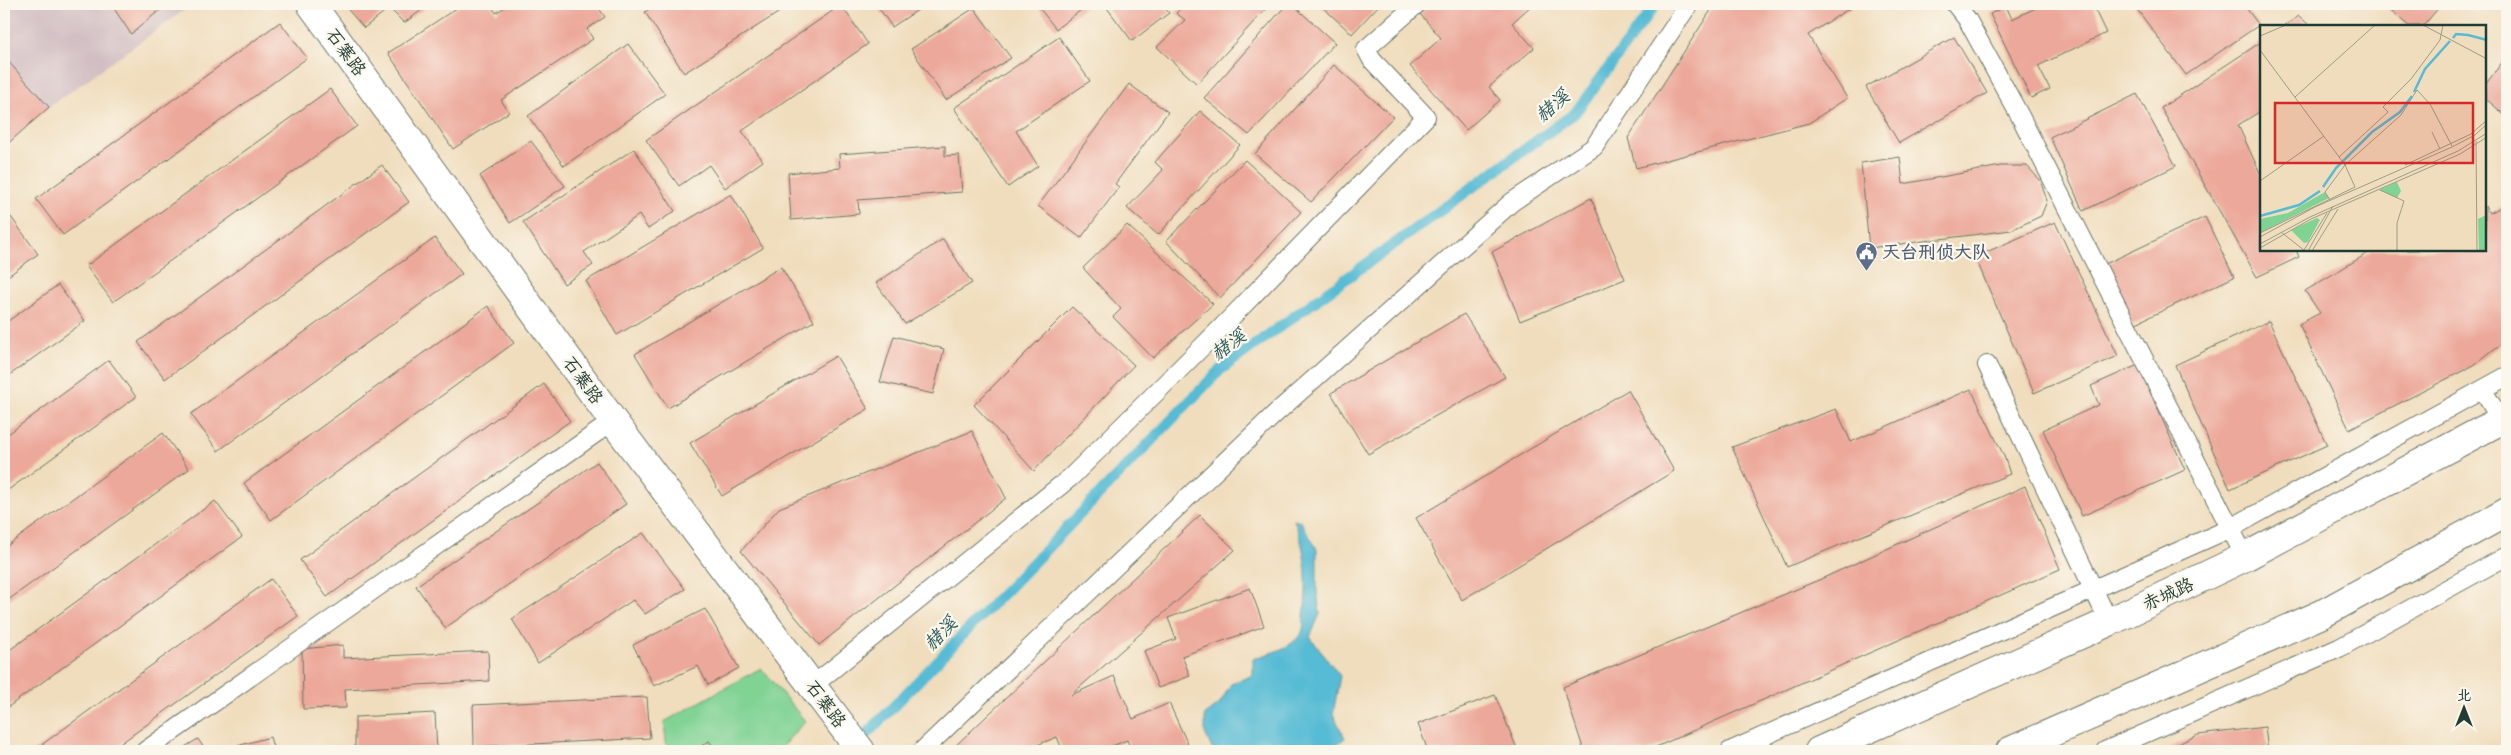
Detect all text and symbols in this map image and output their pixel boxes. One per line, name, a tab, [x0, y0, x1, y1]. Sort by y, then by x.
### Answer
street label: 石寨路	[318, 24, 371, 83]
inset map	[2260, 25, 2486, 251]
water label: 赭溪	[1530, 84, 1578, 130]
public building icon: 天台刑侦大队	[1854, 240, 1878, 271]
place label: 天台刑侦大队	[1882, 241, 1990, 267]
water label: 赭溪	[1206, 323, 1254, 368]
street label: 石寨路	[555, 352, 608, 411]
street label: 赤城路	[2139, 573, 2199, 619]
water label: 赭溪	[919, 611, 965, 658]
street label: 石寨路	[798, 676, 851, 735]
north arrow	[2438, 682, 2488, 732]
text: 北	[2457, 686, 2471, 707]

